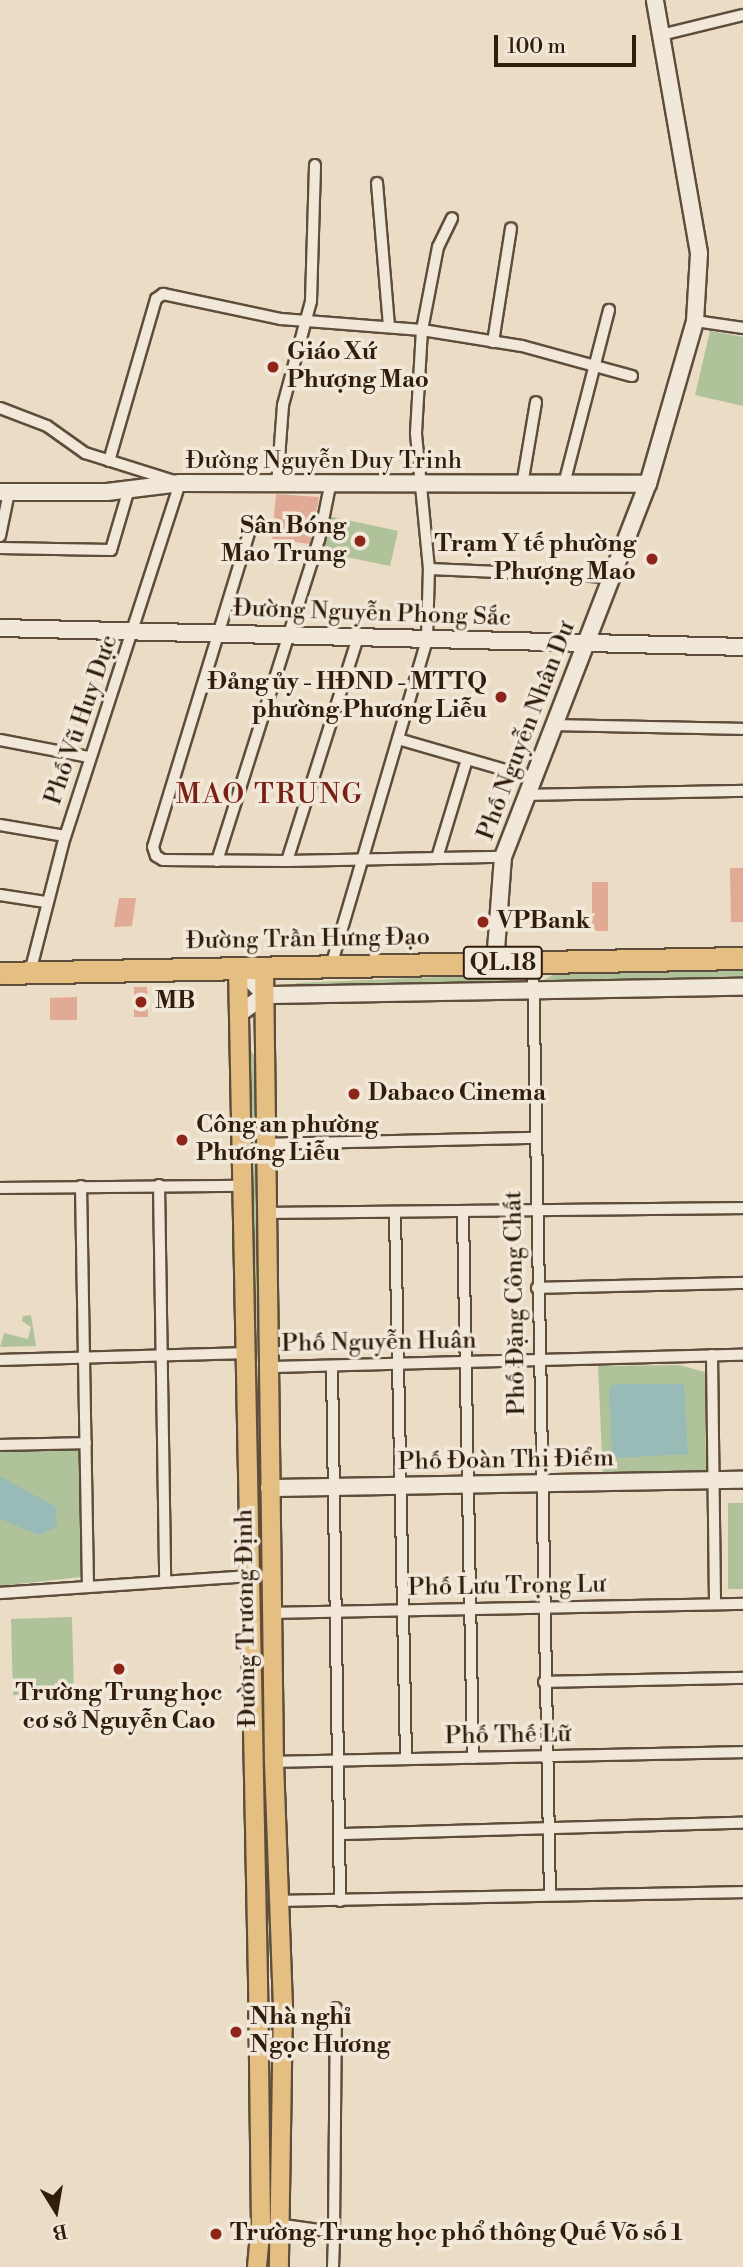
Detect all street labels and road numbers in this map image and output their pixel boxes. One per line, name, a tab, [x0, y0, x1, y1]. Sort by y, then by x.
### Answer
street label: Đường Nguyễn Duy Trinh	[186, 448, 462, 476]
street label: Đường Nguyễn Phong Sắc	[233, 595, 511, 633]
street label: Phố Nguyễn Nhân Dư	[472, 618, 582, 844]
street label: Phố Vũ Huy Dực	[39, 631, 125, 809]
street label: Đường Trần Hưng Đạo	[186, 923, 430, 957]
road number: QL.18	[463, 944, 543, 982]
street label: Phố Đặng Công Chất	[500, 1190, 532, 1416]
street label: Phố Nguyễn Huân	[281, 1327, 477, 1359]
street label: Phố Đoàn Thị Điểm	[398, 1445, 614, 1477]
street label: Đường Trương Định	[231, 1509, 263, 1727]
street label: Phố Lưu Trọng Lư	[408, 1571, 606, 1603]
street label: Phố Thế Lữ	[444, 1720, 572, 1752]

